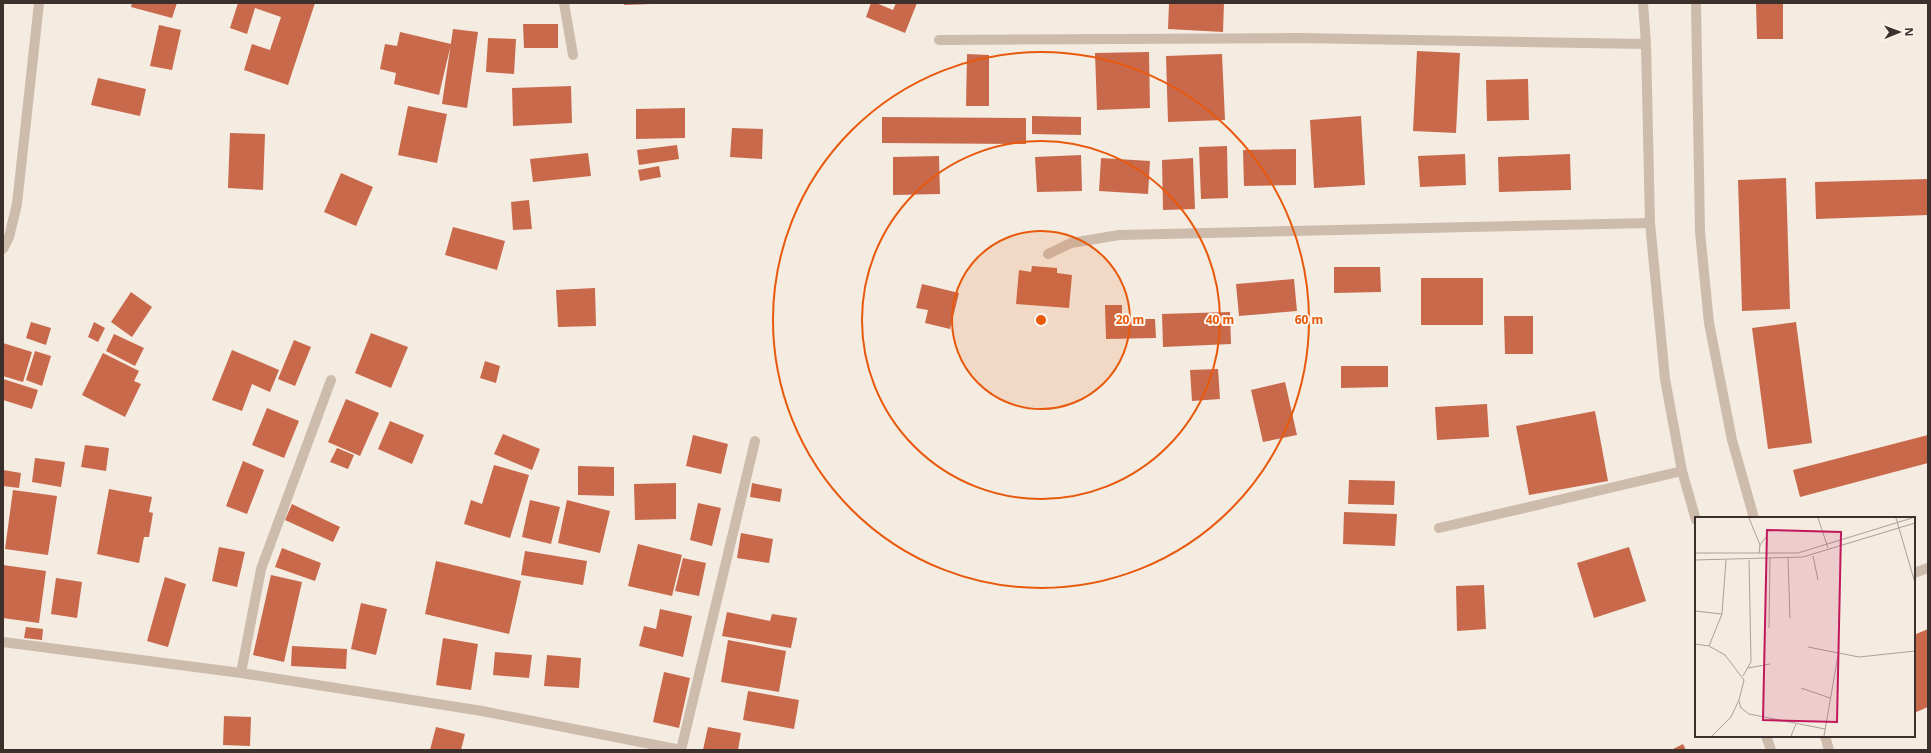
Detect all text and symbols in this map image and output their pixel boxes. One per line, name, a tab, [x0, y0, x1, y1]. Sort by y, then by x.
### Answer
north arrow	[1879, 12, 1919, 52]
text: N	[1902, 27, 1917, 36]
text: 20 m	[1116, 311, 1144, 328]
text: 40 m	[1206, 311, 1234, 328]
text: 60 m	[1295, 311, 1323, 328]
centre of rings	[1034, 313, 1048, 327]
inset map	[1695, 517, 1915, 737]

